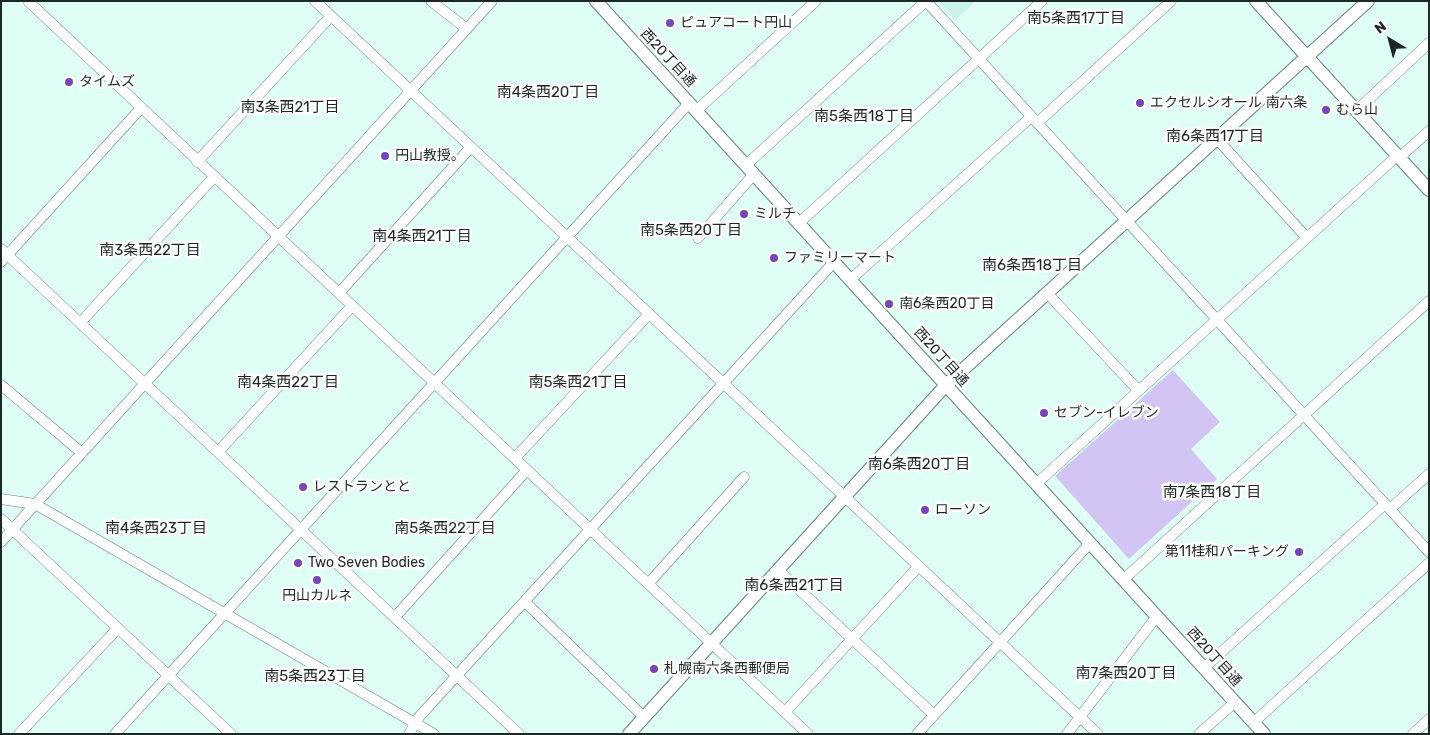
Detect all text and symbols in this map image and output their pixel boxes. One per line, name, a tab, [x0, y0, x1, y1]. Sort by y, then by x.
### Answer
district label: 南5条西17丁目	[1027, 10, 1125, 28]
place label: ピュアコート円山	[680, 15, 792, 31]
north arrow	[1365, 15, 1415, 65]
marker: ピュアコート円山	[664, 17, 676, 29]
text: N	[1372, 18, 1390, 37]
street label: 西20丁目通	[637, 26, 699, 90]
place label: タイムズ	[79, 74, 135, 90]
marker: タイムズ	[63, 76, 75, 88]
district label: 南4条西20丁目	[497, 84, 599, 102]
place label: エクセルシオール 南六条	[1150, 95, 1307, 111]
marker: エクセルシオール 南六条	[1134, 97, 1146, 109]
district label: 南3条西21丁目	[240, 99, 340, 117]
place label: むら山	[1336, 102, 1378, 118]
marker: むら山	[1320, 104, 1332, 116]
district label: 南5条西18丁目	[814, 108, 914, 126]
district label: 南6条西17丁目	[1166, 128, 1264, 146]
place label: 円山教授。	[395, 148, 465, 164]
marker: 円山教授。	[379, 150, 391, 162]
place label: ミルチ	[754, 206, 796, 222]
marker: ミルチ	[738, 208, 750, 220]
district label: 南5条西20丁目	[640, 222, 742, 240]
district label: 南4条西21丁目	[372, 228, 472, 246]
district label: 南3条西22丁目	[99, 242, 201, 260]
place label: ファミリーマート	[784, 250, 896, 266]
marker: ファミリーマート	[768, 252, 780, 264]
district label: 南6条西18丁目	[982, 257, 1082, 275]
place label: 南6条西20丁目	[899, 296, 995, 312]
marker: 南6条西20丁目	[883, 298, 895, 310]
street label: 西20丁目通	[910, 324, 972, 390]
district label: 南4条西22丁目	[237, 374, 339, 392]
district label: 南5条西21丁目	[528, 374, 628, 392]
place label: セブン-イレブン	[1054, 405, 1159, 421]
marker: セブン-イレブン	[1038, 407, 1050, 419]
district label: 南6条西20丁目	[868, 456, 970, 474]
place label: レストランとと	[313, 479, 411, 495]
marker: レストランとと	[297, 481, 309, 493]
district label: 南7条西18丁目	[1163, 484, 1261, 502]
place label: ローソン	[935, 502, 991, 518]
marker: ローソン	[919, 504, 931, 516]
district label: 南4条西23丁目	[105, 520, 207, 538]
district label: 南5条西22丁目	[394, 520, 496, 538]
place label: 第11桂和パーキング	[1165, 544, 1289, 560]
marker: 第11桂和パーキング	[1293, 546, 1305, 558]
place label: Two Seven Bodies	[308, 555, 425, 571]
marker: Two Seven Bodies	[292, 557, 304, 569]
marker: 円山カルネ	[311, 574, 323, 586]
district label: 南6条西21丁目	[744, 577, 844, 595]
place label: 円山カルネ	[282, 588, 352, 604]
street label: 西20丁目通	[1183, 624, 1245, 690]
place label: 札幌南六条西郵便局	[664, 661, 790, 677]
marker: 札幌南六条西郵便局	[648, 663, 660, 675]
district label: 南7条西20丁目	[1075, 665, 1177, 683]
district label: 南5条西23丁目	[264, 668, 366, 686]

